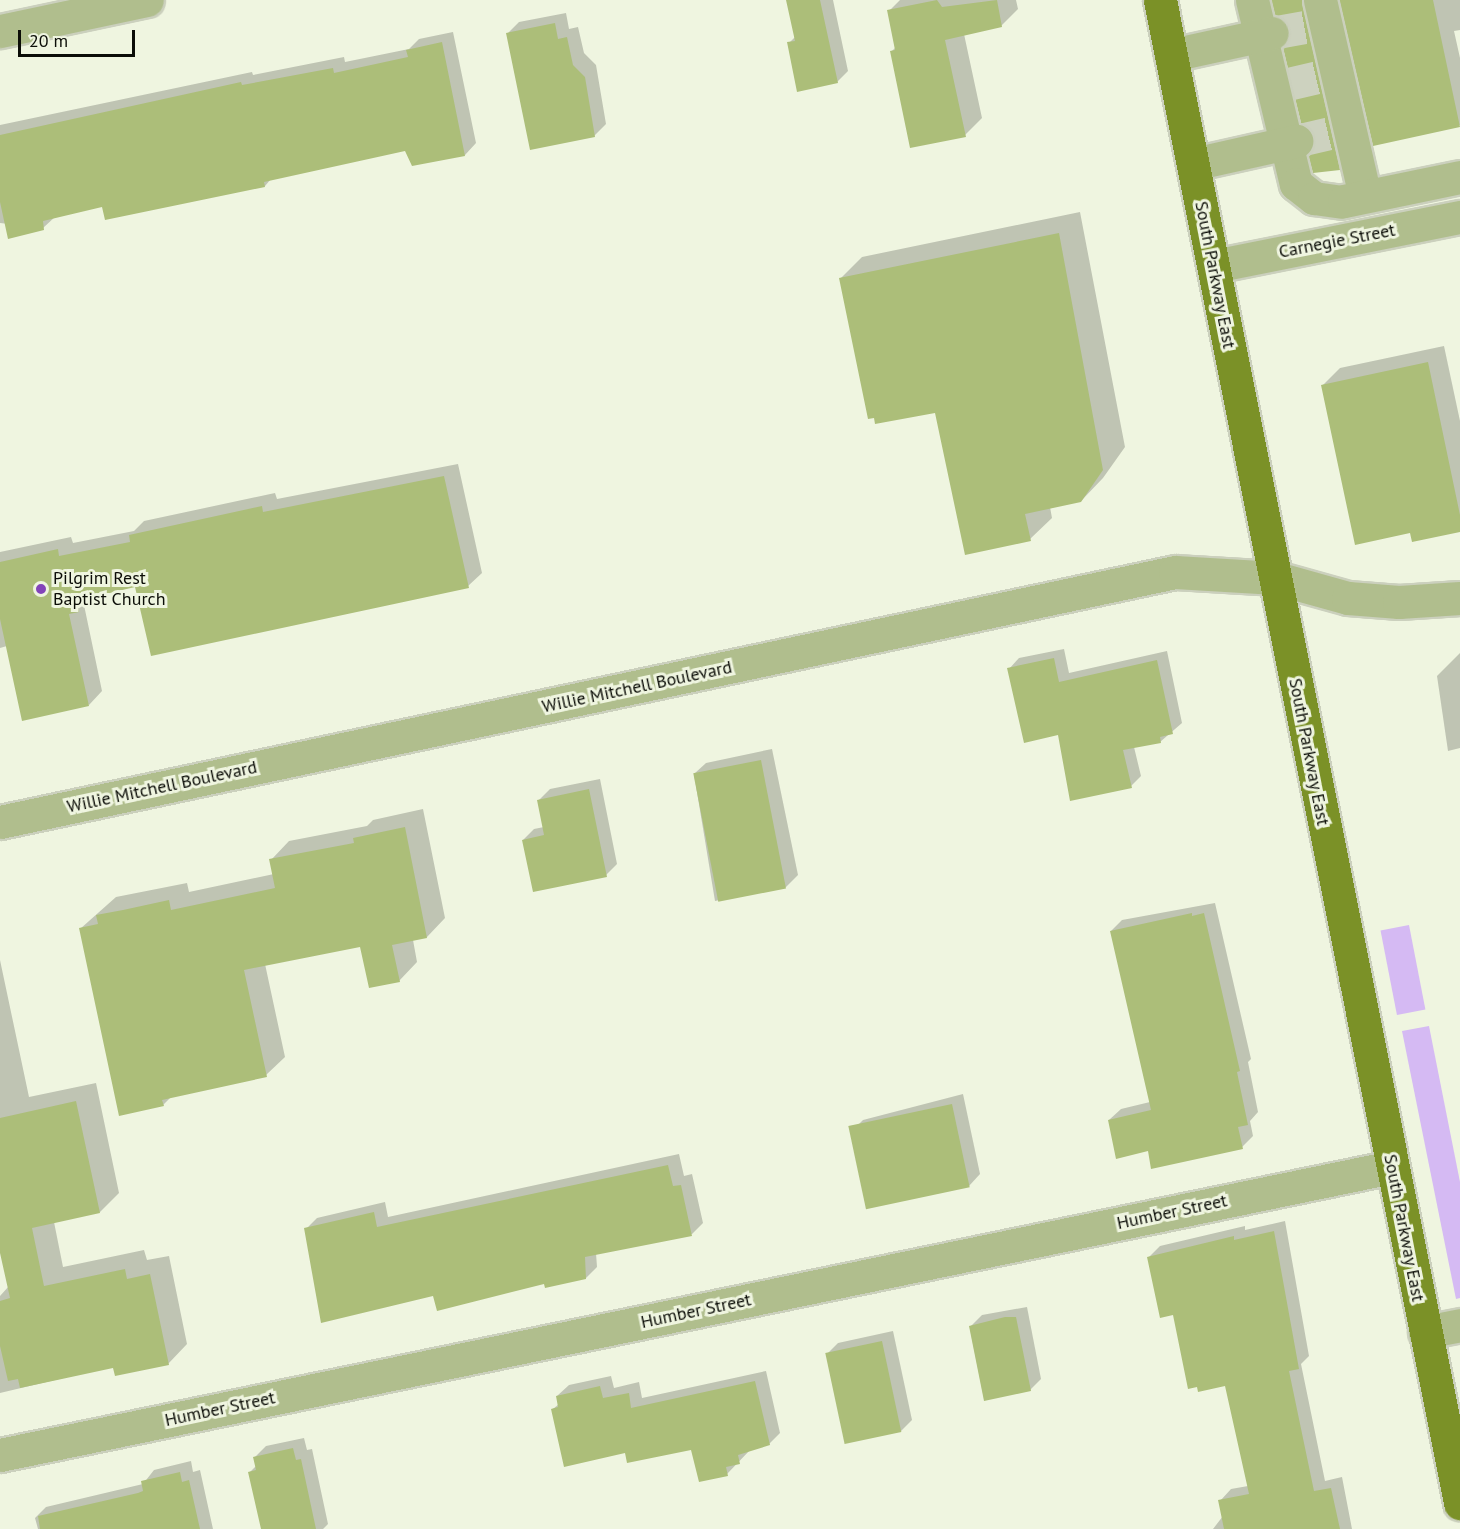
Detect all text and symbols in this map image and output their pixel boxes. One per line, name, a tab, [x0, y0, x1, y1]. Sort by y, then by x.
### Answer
scale bar	[21, 18, 138, 56]
text: 20 m	[29, 29, 68, 52]
street label: South Parkway East	[1190, 199, 1240, 351]
street label: Carnegie Street	[1277, 219, 1397, 263]
place label: Pilgrim Rest Baptist Church	[53, 568, 165, 610]
marker: Pilgrim Rest Baptist Church	[34, 582, 48, 596]
street label: Willie Mitchell Boulevard	[540, 656, 734, 718]
street label: South Parkway East	[1284, 676, 1334, 828]
street label: Willie Mitchell Boulevard	[65, 756, 259, 818]
street label: South Parkway East	[1379, 1152, 1429, 1304]
street label: Humber Street	[1115, 1190, 1229, 1234]
street label: Humber Street	[639, 1289, 753, 1333]
street label: Humber Street	[163, 1387, 277, 1431]

